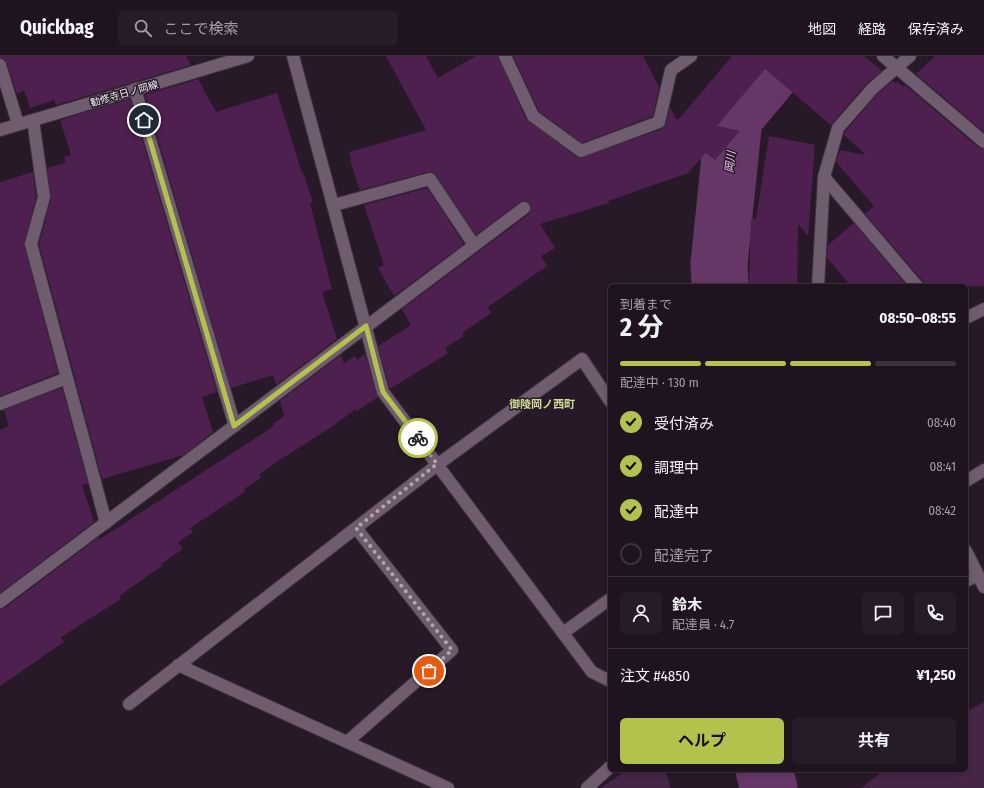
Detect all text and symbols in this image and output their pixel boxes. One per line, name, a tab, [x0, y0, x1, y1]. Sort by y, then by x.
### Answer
search box	[118, 10, 398, 46]
text: Quickbag	[20, 16, 94, 39]
icon: search	[132, 17, 154, 39]
text: ここで検索	[164, 20, 239, 38]
text: 地図	[808, 21, 836, 38]
text: 経路	[858, 21, 886, 38]
text: 保存済み	[908, 21, 964, 38]
street label: 勧修寺日ノ岡線	[89, 79, 160, 109]
pin	[127, 103, 161, 137]
icon: home	[133, 109, 155, 131]
water label: 岡川	[723, 149, 738, 174]
text: 到着まで	[620, 297, 672, 312]
text: 08:50–08:55	[879, 309, 956, 327]
text: 2 分	[620, 312, 663, 343]
text: 配達中 · 130 m	[620, 375, 699, 390]
district label: 御陵岡ノ西町	[509, 398, 575, 411]
icon: check	[620, 411, 642, 433]
text: 受付済み	[654, 415, 714, 433]
text: 08:40	[927, 415, 956, 430]
courier	[398, 418, 438, 458]
icon: bike	[407, 427, 429, 449]
icon: check	[620, 455, 642, 477]
text: 調理中	[654, 459, 699, 477]
text: 08:41	[929, 459, 956, 474]
icon: check	[620, 499, 642, 521]
text: 配達中	[654, 503, 699, 521]
text: 08:42	[928, 503, 956, 518]
text: 配達完了	[654, 547, 714, 565]
button: person	[620, 592, 662, 634]
button: chat	[862, 592, 904, 634]
button: phone	[914, 592, 956, 634]
text: 鈴木	[672, 596, 702, 614]
text: 配達員 · 4.7	[672, 617, 734, 632]
pin	[412, 654, 446, 688]
icon: bag	[418, 660, 440, 682]
text: ¥1,250	[916, 666, 956, 684]
text: 注文 #4850	[620, 667, 690, 685]
button: ヘルプ	[620, 718, 784, 764]
button: 共有	[792, 718, 956, 764]

